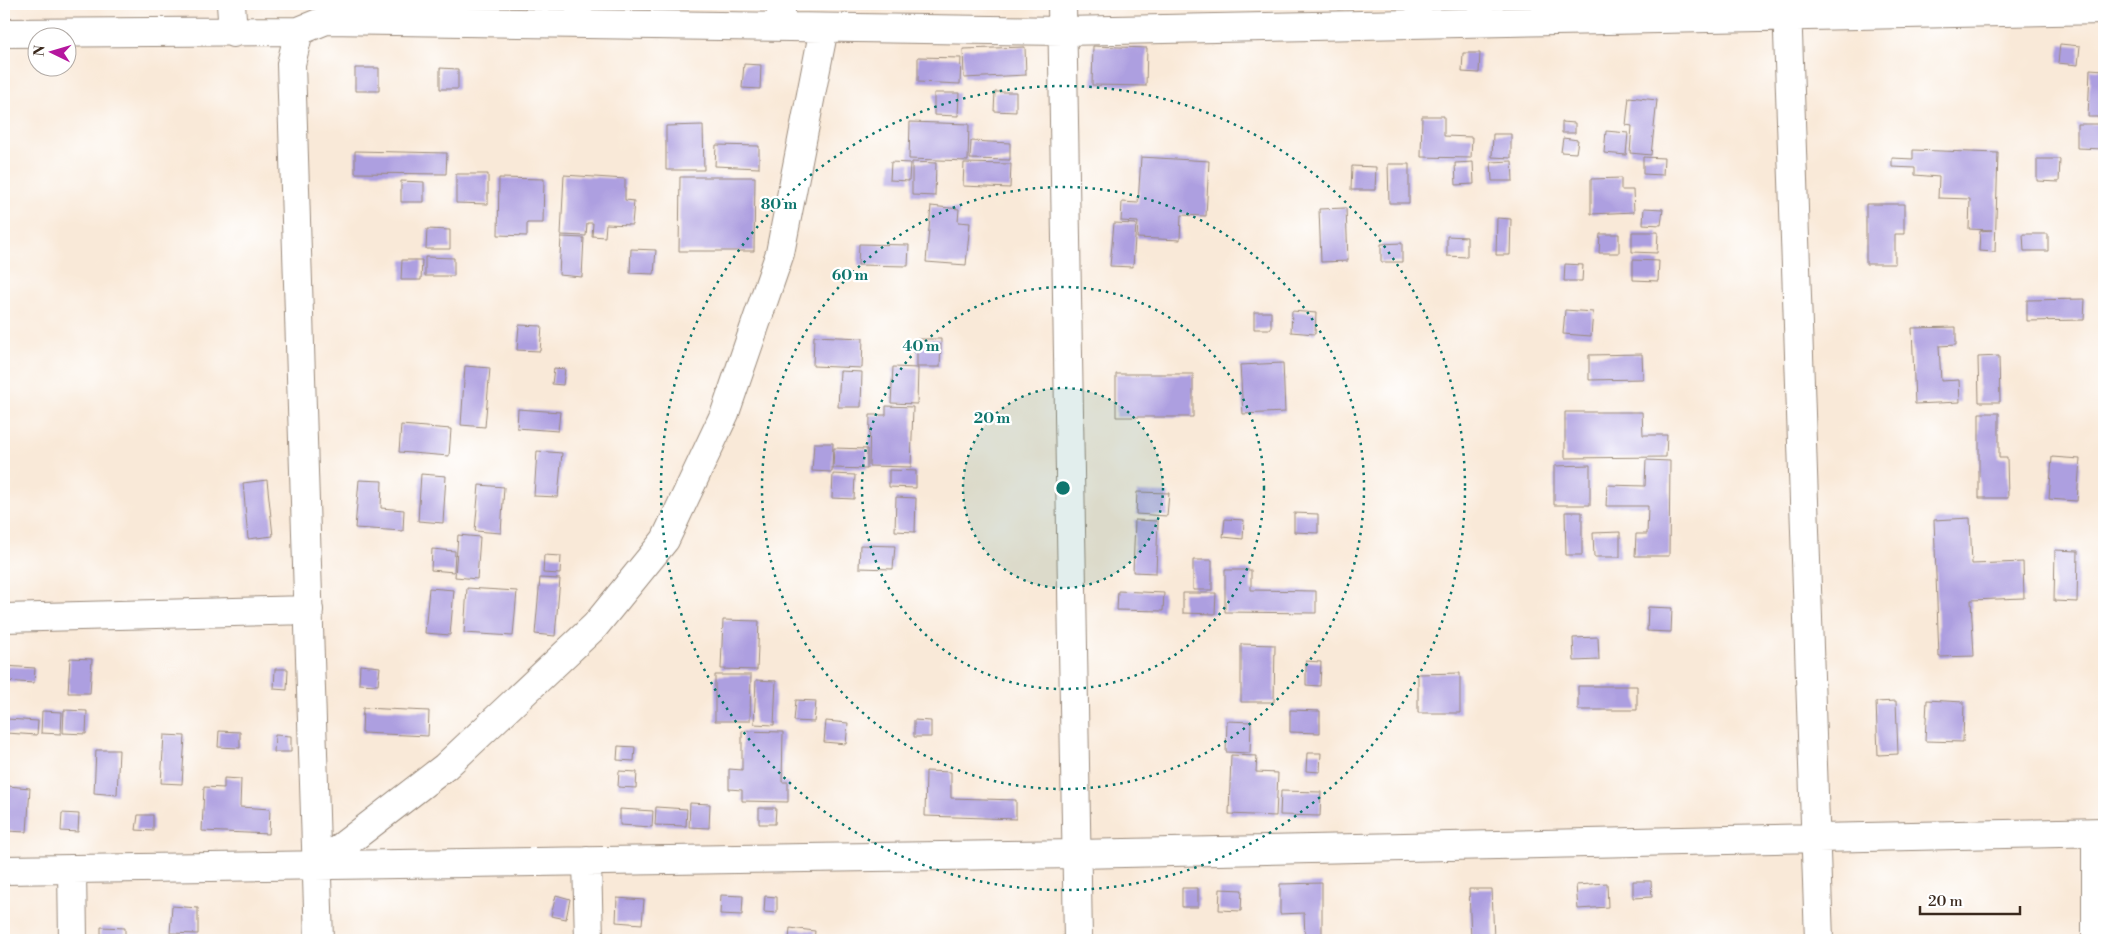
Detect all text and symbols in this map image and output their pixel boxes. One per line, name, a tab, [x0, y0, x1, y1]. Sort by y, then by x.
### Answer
north arrow	[28, 28, 78, 78]
text: N	[31, 45, 49, 57]
text: 80 m	[761, 195, 798, 214]
text: 60 m	[832, 266, 869, 285]
text: 40 m	[902, 337, 940, 356]
text: 20 m	[974, 409, 1011, 428]
centre of rings	[1054, 479, 1072, 497]
scale bar	[1920, 884, 2020, 916]
text: 20 m	[1928, 892, 1963, 911]

